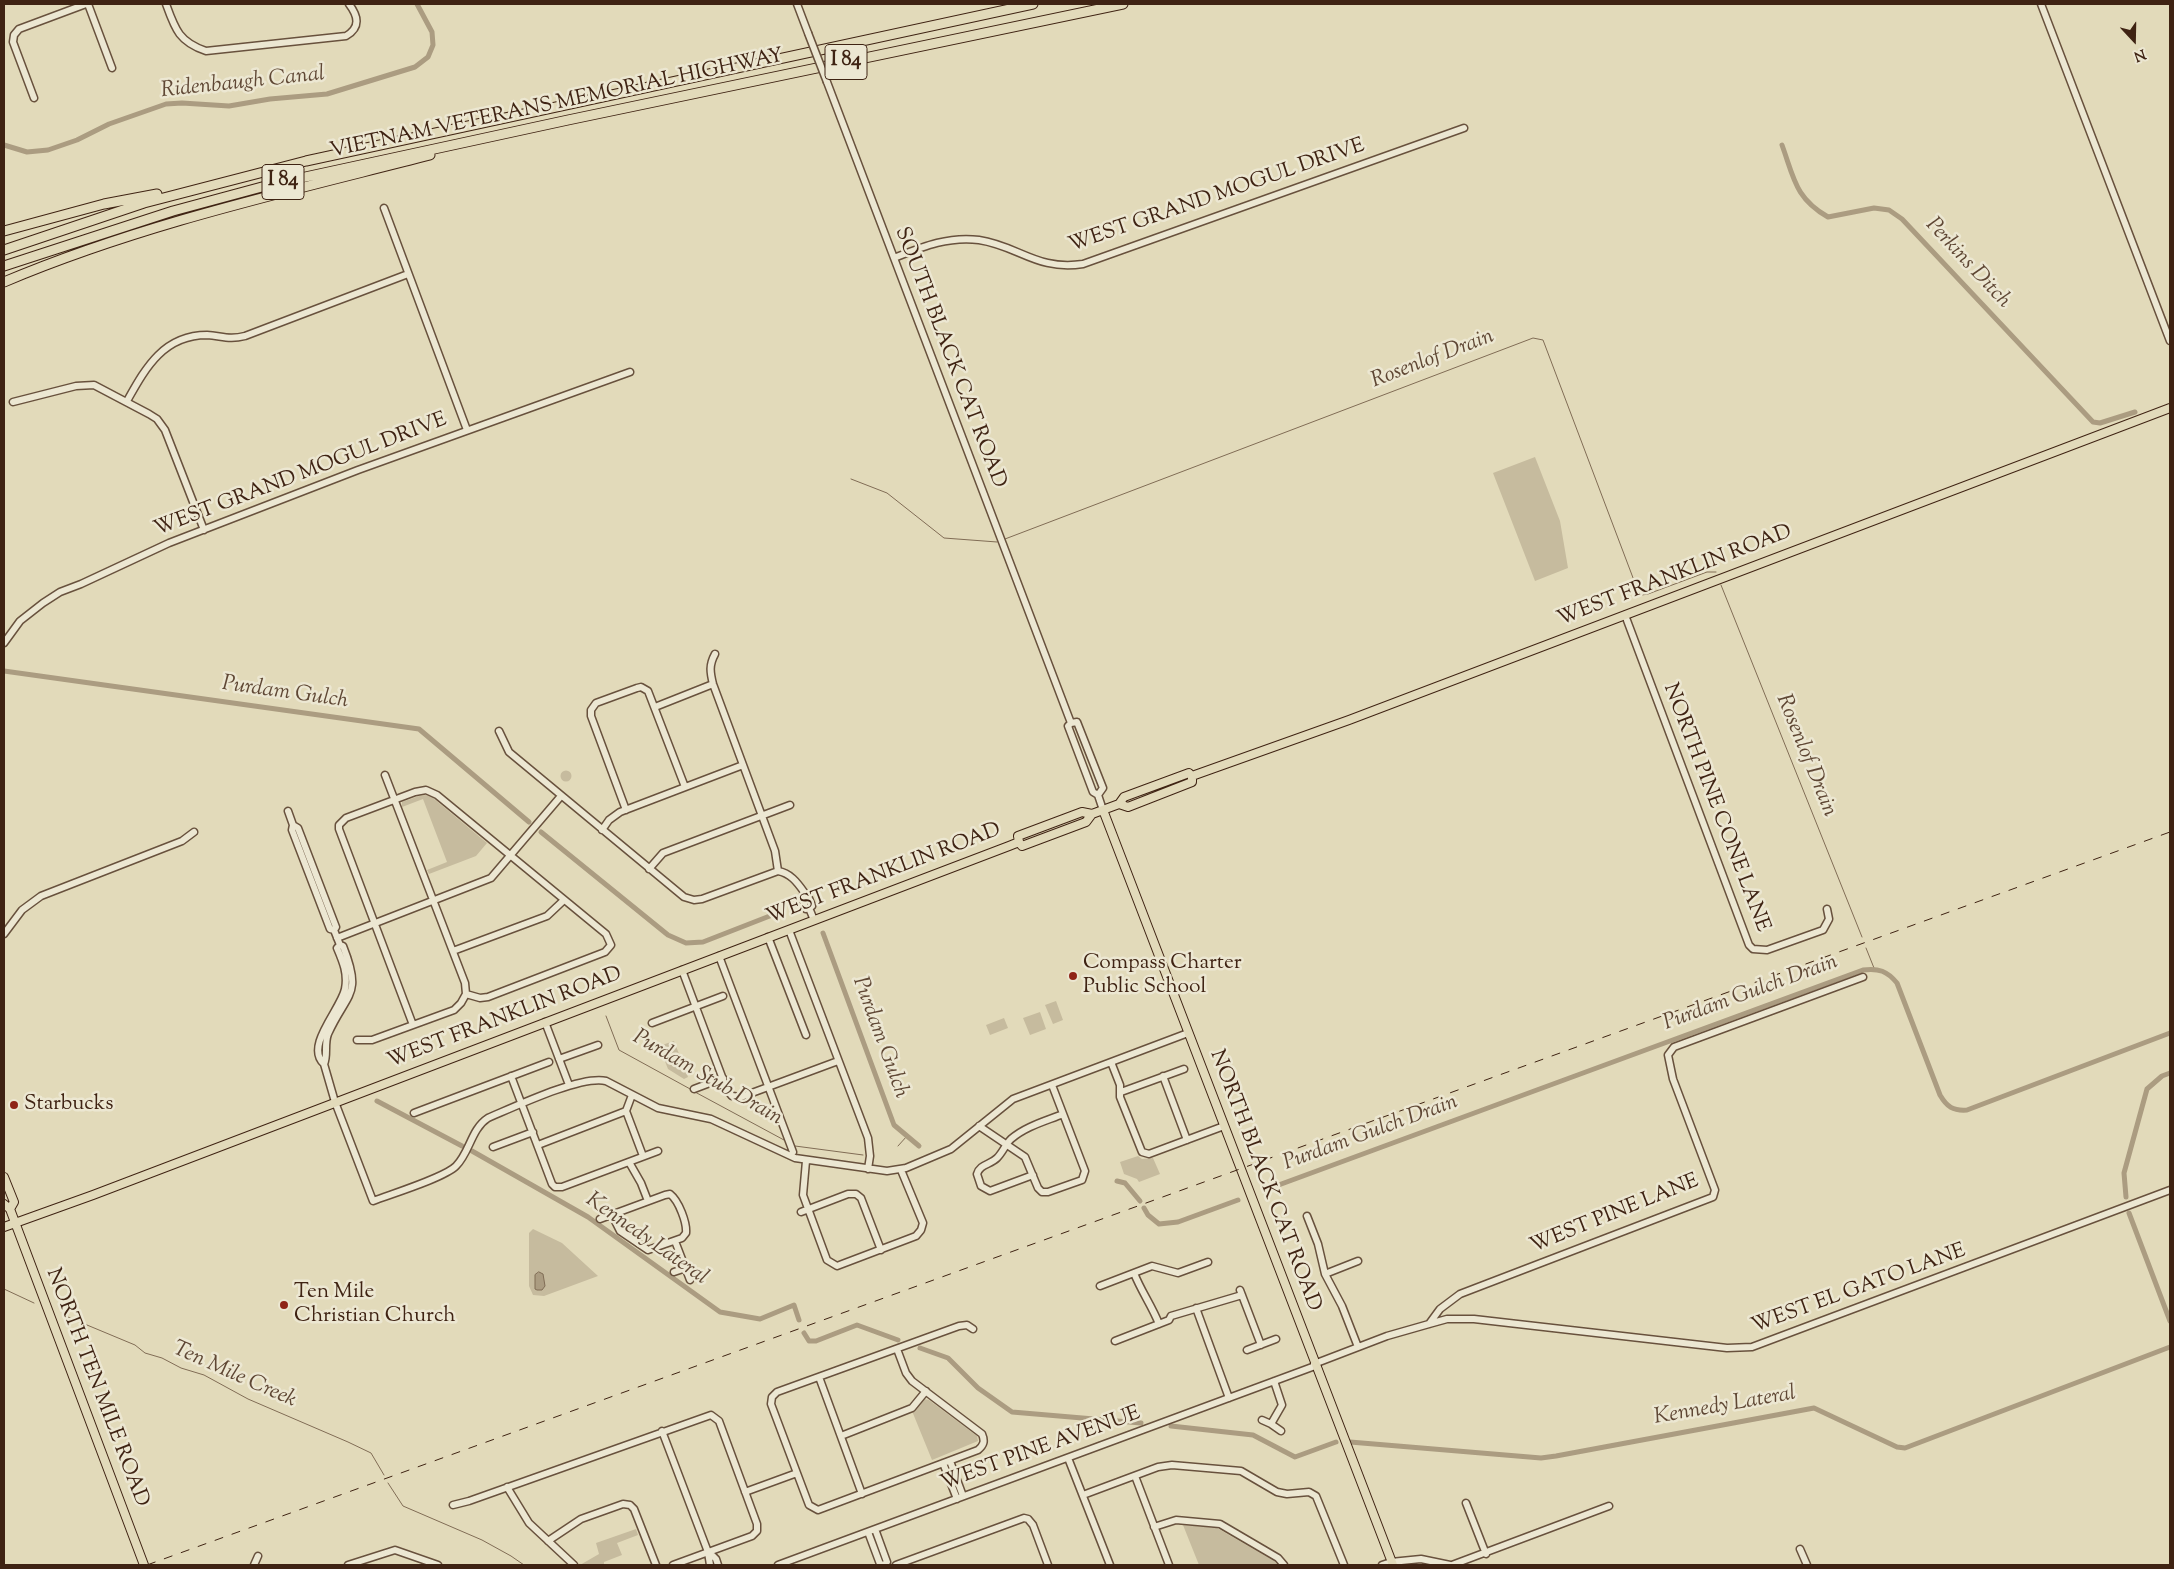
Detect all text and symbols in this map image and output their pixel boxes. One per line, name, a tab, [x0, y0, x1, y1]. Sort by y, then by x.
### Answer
north arrow	[2109, 15, 2159, 65]
text: N	[2131, 43, 2148, 65]
road number: I 84	[825, 44, 867, 80]
street label: VIETNAM VETERANS MEMORIAL HIGHWAY	[328, 45, 786, 165]
water label: Ridenbaugh Canal	[160, 62, 326, 106]
street label: WEST GRAND MOGUL DRIVE	[1066, 134, 1368, 260]
road number: I 84	[262, 164, 304, 200]
water label: Perkins Ditch	[1918, 213, 2016, 315]
street label: SOUTH BLACK CAT ROAD	[888, 224, 1010, 492]
water label: Rosenlof Drain	[1368, 324, 1498, 396]
street label: WEST GRAND MOGUL DRIVE	[151, 408, 451, 544]
street label: WEST FRANKLIN ROAD	[1554, 521, 1796, 633]
water label: Purdam Gulch	[220, 672, 350, 716]
street label: NORTH PINE CONE LANE	[1656, 680, 1774, 936]
water label: Rosenlof Drain	[1769, 691, 1841, 821]
street label: WEST FRANKLIN ROAD	[763, 819, 1005, 931]
water label: Purdam Gulch Drain	[1660, 950, 1842, 1038]
place label: Compass Charter Public School	[1083, 951, 1242, 1001]
street label: WEST FRANKLIN ROAD	[384, 963, 626, 1075]
marker: Compass Charter Public School	[1067, 970, 1079, 982]
water label: Purdam Gulch	[845, 974, 913, 1102]
water label: Purdam Stub Drain	[627, 1025, 787, 1133]
street label: NORTH BLACK CAT ROAD	[1202, 1047, 1326, 1315]
water label: Purdam Gulch Drain	[1280, 1090, 1462, 1178]
place label: Starbucks	[24, 1092, 113, 1118]
marker: Starbucks	[8, 1099, 20, 1111]
street label: WEST PINE LANE	[1527, 1170, 1703, 1260]
water label: Kennedy Lateral	[580, 1188, 712, 1292]
street label: WEST EL GATO LANE	[1748, 1239, 1970, 1341]
street label: NORTH TEN MILE ROAD	[39, 1265, 153, 1511]
place label: Ten Mile Christian Church	[294, 1280, 456, 1330]
marker: Ten Mile Christian Church	[278, 1299, 290, 1311]
water label: Ten Mile Creek	[168, 1337, 300, 1415]
water label: Kennedy Lateral	[1652, 1382, 1798, 1432]
street label: WEST PINE AVENUE	[938, 1402, 1144, 1498]

